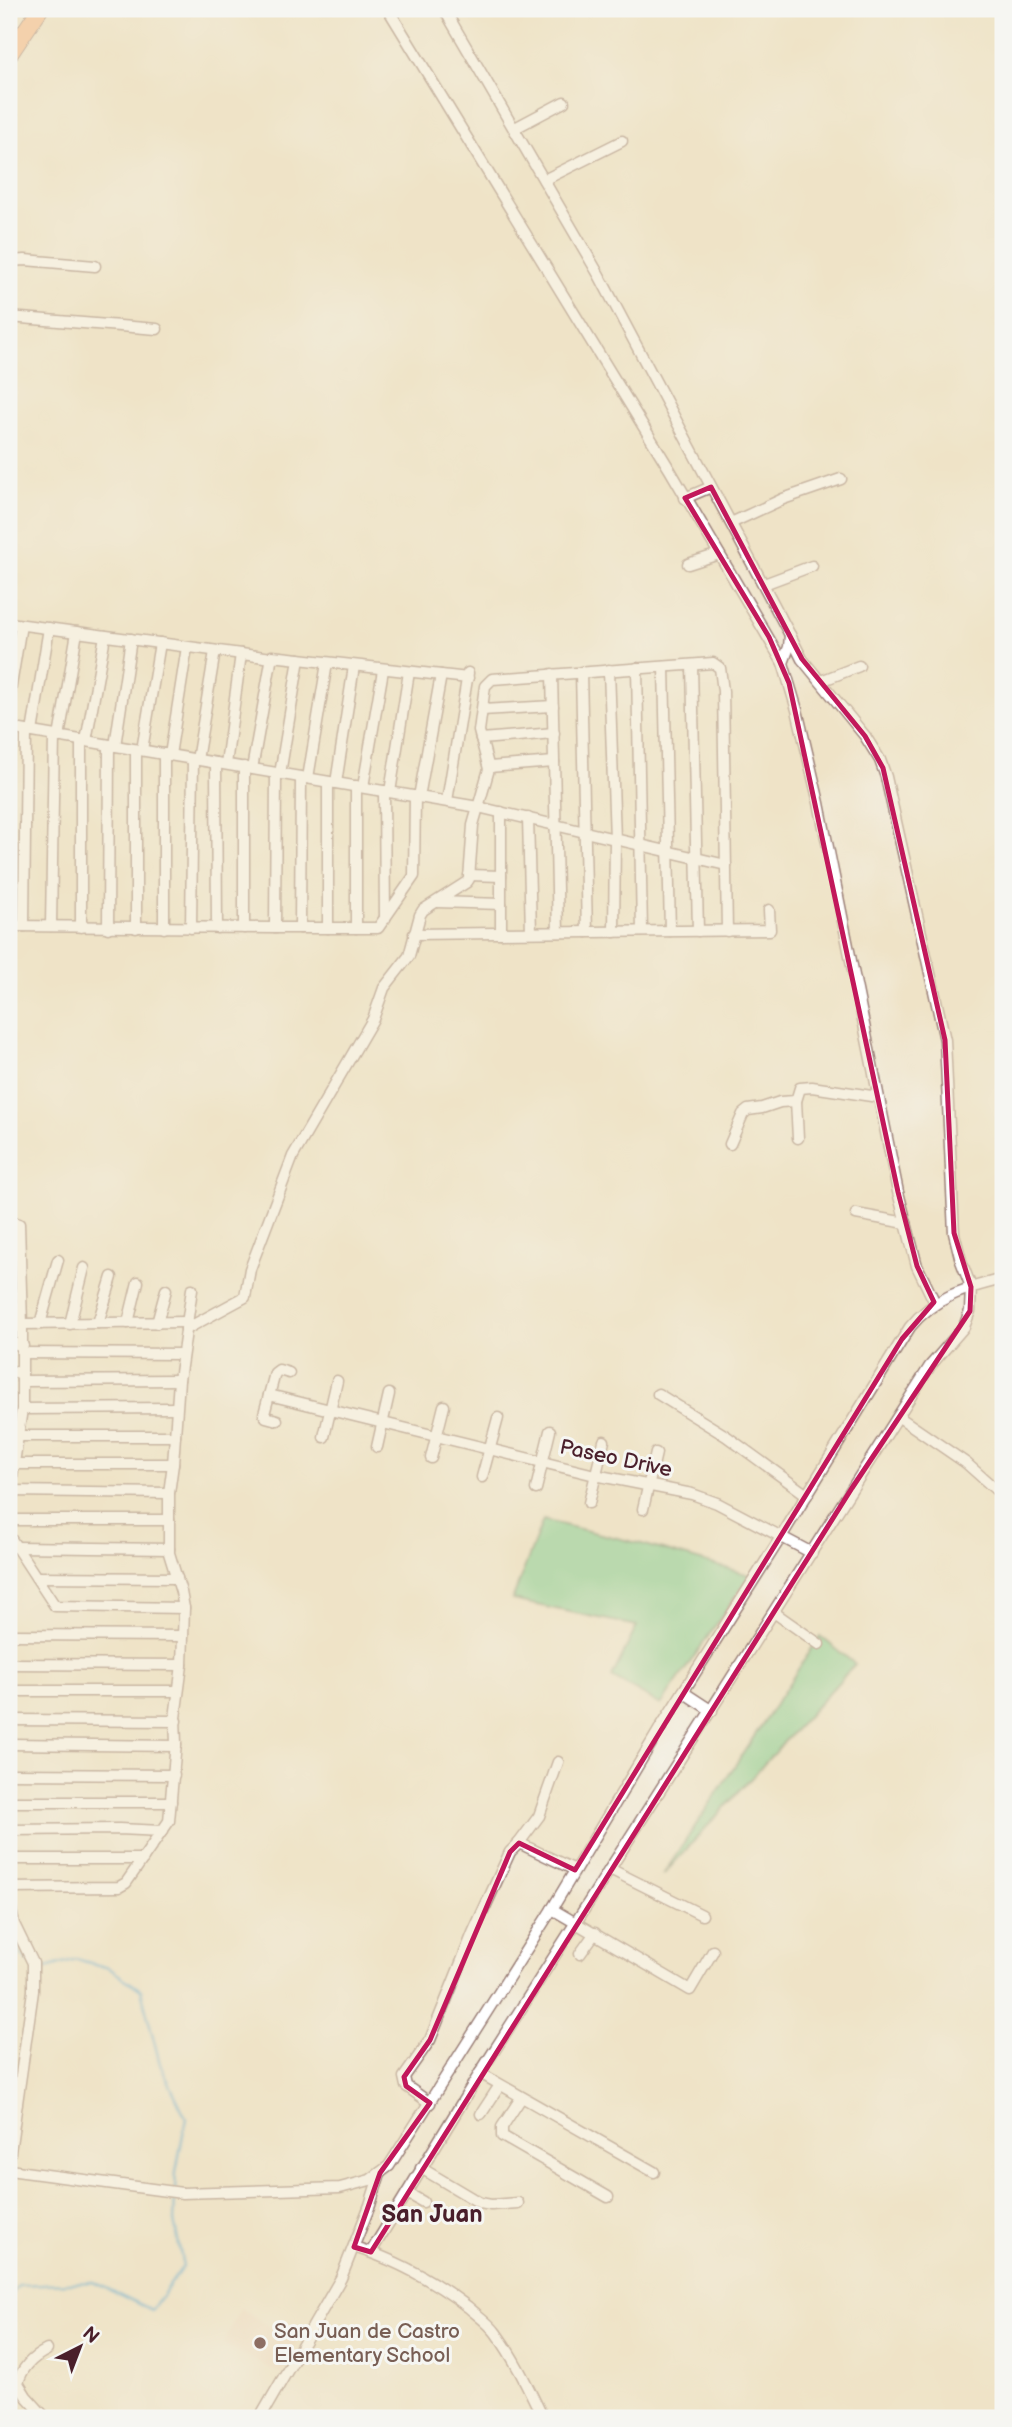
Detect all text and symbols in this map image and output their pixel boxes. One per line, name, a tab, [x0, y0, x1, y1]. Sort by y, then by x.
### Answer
street label: Paseo Drive	[558, 1434, 674, 1483]
district label: San Juan	[381, 2200, 483, 2229]
north arrow	[46, 2312, 116, 2382]
place label: San Juan de Castro Elementary School	[274, 2319, 460, 2368]
text: N	[77, 2322, 103, 2349]
marker: San Juan de Castro Elementary School	[252, 2335, 268, 2351]

